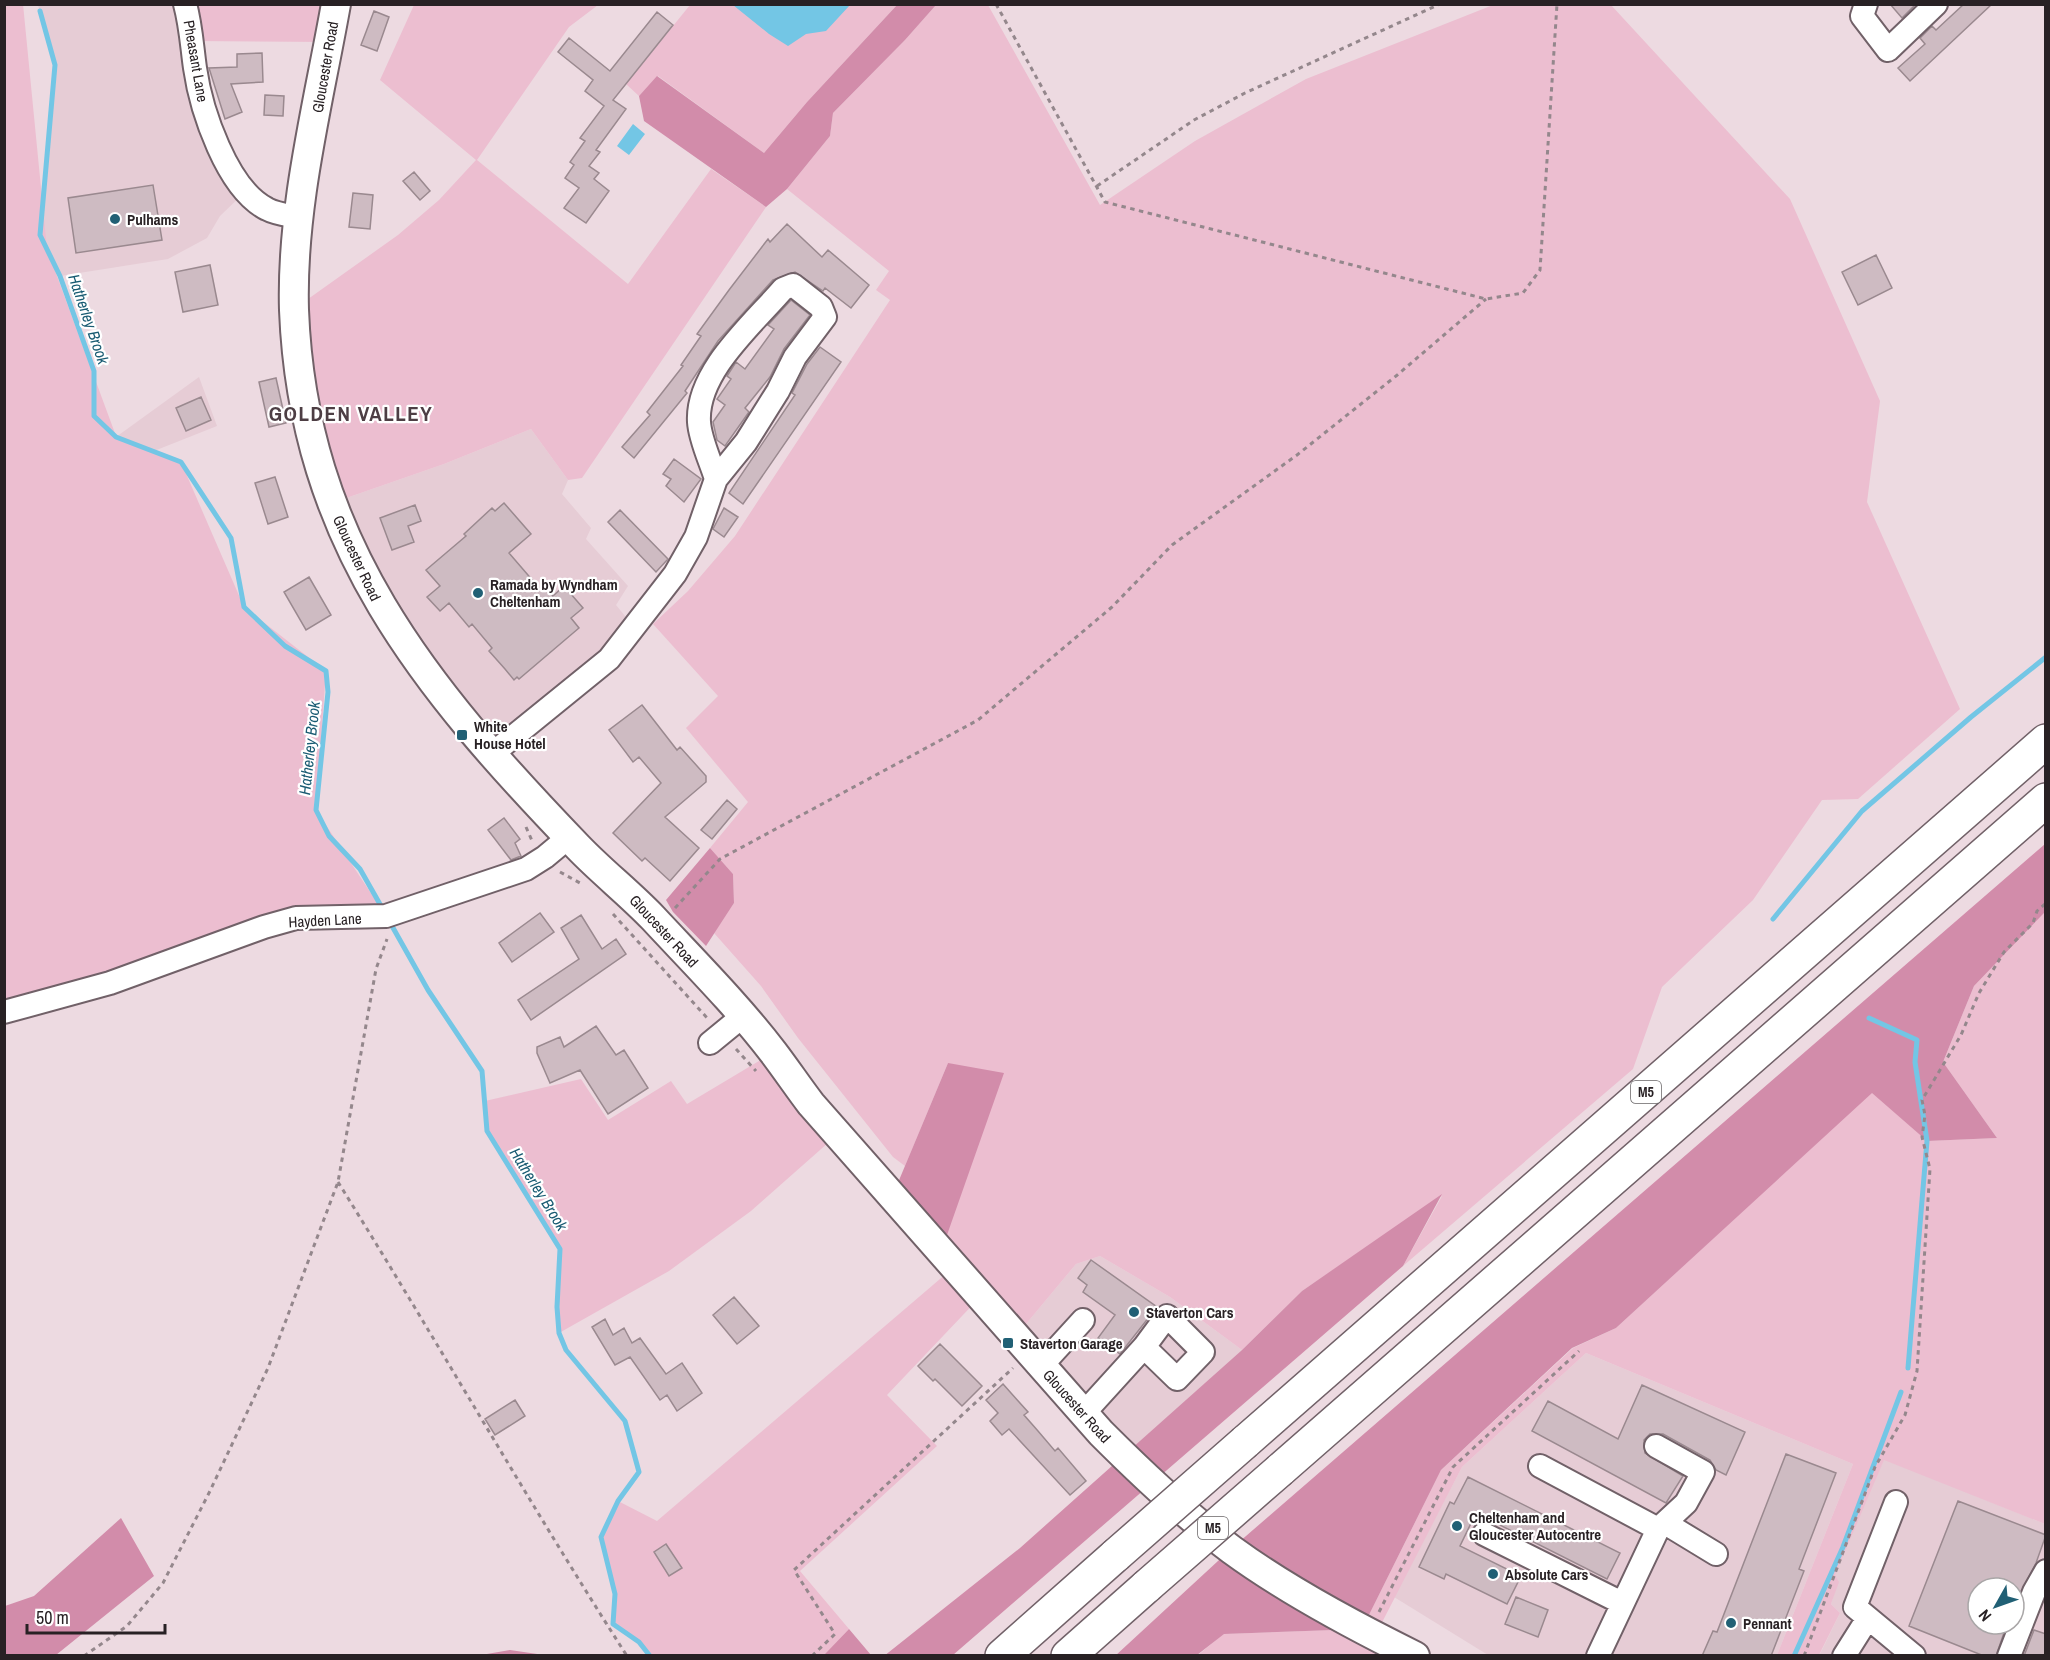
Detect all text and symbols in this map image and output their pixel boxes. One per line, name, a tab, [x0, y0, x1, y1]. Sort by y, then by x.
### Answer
street label: Pheasant Lane	[178, 18, 214, 104]
street label: Gloucester Road	[307, 20, 343, 114]
place label: Pulhams	[127, 209, 178, 230]
marker: Pulhams	[108, 212, 122, 226]
water label: Hatherley Brook	[63, 271, 115, 367]
district label: GOLDEN VALLEY	[269, 399, 433, 428]
street label: Gloucester Road	[328, 512, 386, 604]
place label: Ramada by Wyndham Cheltenham	[490, 574, 618, 612]
marker: Ramada by Wyndham Cheltenham	[471, 586, 485, 600]
water label: Hatherley Brook	[293, 700, 325, 796]
place label: White House Hotel	[474, 716, 546, 754]
marker: White House Hotel	[455, 728, 469, 742]
street label: Gloucester Road	[625, 890, 703, 972]
street label: Hayden Lane	[288, 908, 362, 932]
road number: M5	[1631, 1081, 1661, 1103]
water label: Hatherley Brook	[505, 1143, 573, 1235]
place label: Staverton Cars	[1146, 1302, 1234, 1323]
marker: Staverton Cars	[1127, 1305, 1141, 1319]
place label: Staverton Garage	[1020, 1333, 1123, 1354]
marker: Staverton Garage	[1001, 1336, 1015, 1350]
street label: Gloucester Road	[1038, 1365, 1116, 1447]
place label: Cheltenham and Gloucester Autocentre	[1469, 1507, 1601, 1545]
road number: M5	[1198, 1517, 1228, 1539]
marker: Cheltenham and Gloucester Autocentre	[1450, 1519, 1464, 1533]
place label: Absolute Cars	[1505, 1564, 1589, 1585]
marker: Absolute Cars	[1486, 1567, 1500, 1581]
north arrow	[1966, 1576, 2026, 1636]
scale bar	[27, 1597, 165, 1635]
text: 50 m	[36, 1605, 69, 1630]
text: N	[1973, 1605, 1996, 1626]
place label: Pennant	[1743, 1613, 1792, 1634]
marker: Pennant	[1724, 1616, 1738, 1630]

